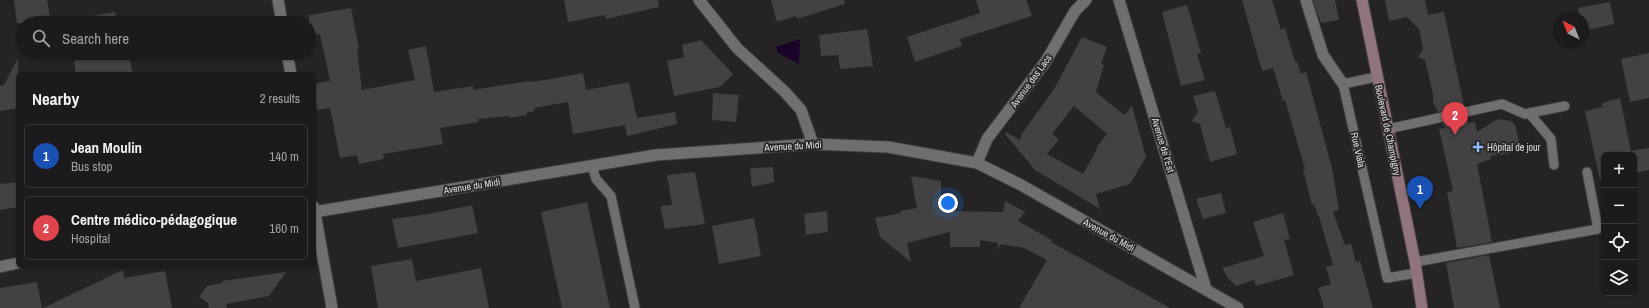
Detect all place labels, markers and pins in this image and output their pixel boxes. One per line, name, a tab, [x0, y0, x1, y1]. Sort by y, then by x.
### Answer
pin: 2	[1442, 102, 1468, 135]
marker: Hôpital de jour	[1472, 141, 1484, 153]
place label: Hôpital de jour	[1487, 141, 1541, 154]
pin: 1	[1407, 176, 1433, 209]

